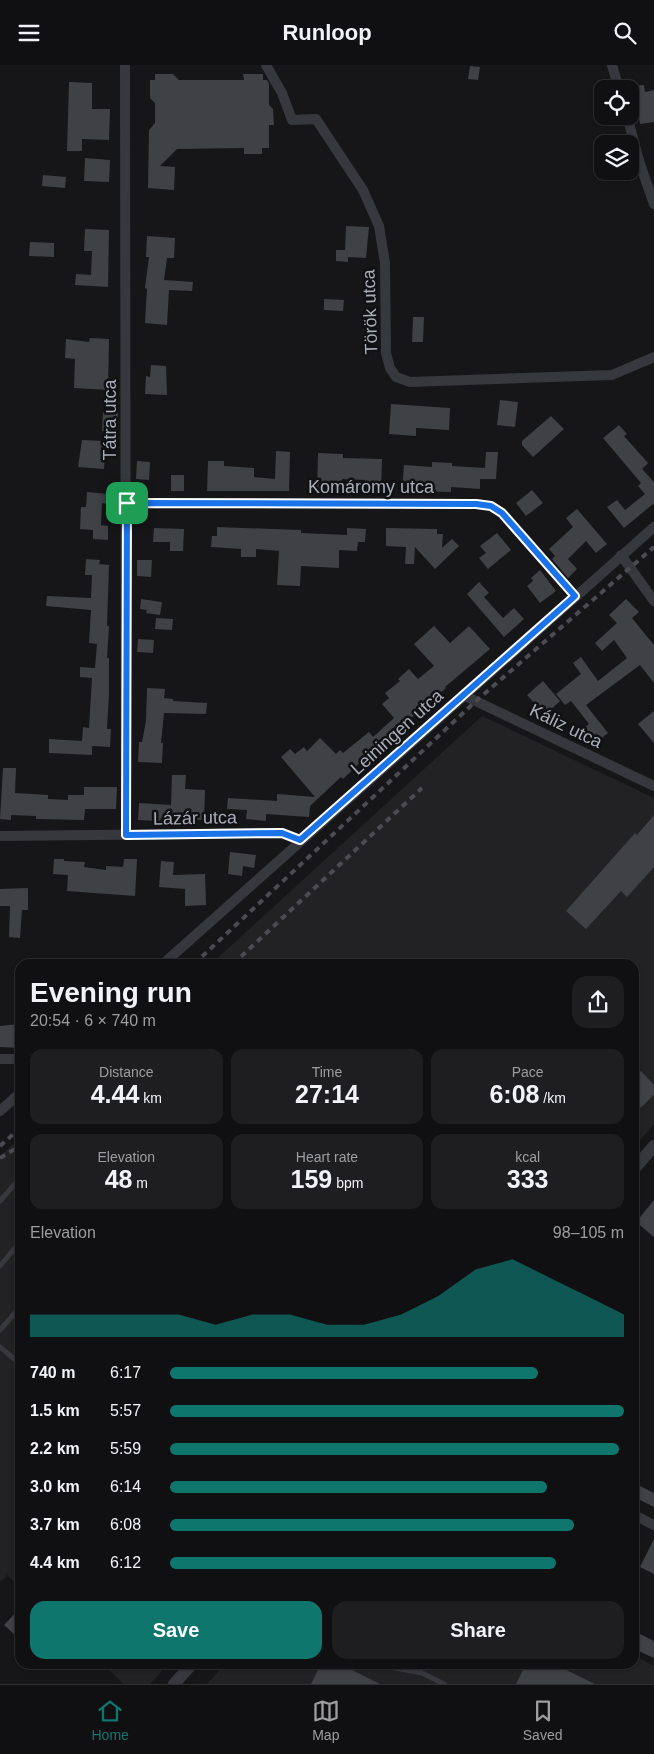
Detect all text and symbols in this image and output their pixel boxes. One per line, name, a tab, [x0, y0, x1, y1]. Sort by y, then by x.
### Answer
icon: menu	[15, 19, 43, 47]
icon: search	[611, 19, 639, 47]
text: Runloop	[282, 20, 372, 45]
map controls	[594, 80, 639, 180]
button: locate	[594, 80, 639, 125]
button: layers	[594, 135, 639, 180]
street label: Török utca	[358, 268, 381, 355]
street label: Tátra utca	[100, 378, 120, 461]
street label: Komáromy utca	[308, 477, 435, 497]
pin	[106, 482, 148, 524]
icon: arrive	[113, 489, 141, 517]
street label: Leiningen utca	[347, 685, 448, 779]
street label: Káliz utca	[527, 700, 606, 753]
street label: Lázár utca	[153, 807, 238, 829]
button: share	[572, 976, 624, 1028]
text: Evening run	[30, 977, 192, 1008]
text: 20:54 · 6 × 740 m	[30, 1012, 156, 1029]
text: Distance	[99, 1064, 154, 1080]
text: Time	[312, 1064, 342, 1080]
text: Pace	[512, 1064, 544, 1080]
text: 4.44	[91, 1080, 139, 1108]
text: 27:14	[295, 1080, 359, 1108]
text: 6:08	[489, 1080, 539, 1108]
text: km	[139, 1090, 162, 1106]
text: /km	[539, 1090, 566, 1106]
text: Elevation	[98, 1149, 155, 1165]
text: Heart rate	[296, 1149, 358, 1165]
text: kcal	[515, 1149, 540, 1165]
text: 48	[105, 1165, 132, 1193]
text: 159	[291, 1165, 332, 1193]
text: 333	[507, 1165, 549, 1193]
text: m	[132, 1175, 148, 1191]
text: bpm	[332, 1175, 363, 1191]
text: Elevation	[30, 1224, 96, 1241]
text: 98–105 m	[553, 1224, 624, 1241]
text: 740 m	[30, 1364, 75, 1381]
text: 6:17	[110, 1364, 141, 1381]
text: 1.5 km	[30, 1402, 80, 1419]
text: 5:57	[110, 1402, 141, 1419]
text: 2.2 km	[30, 1440, 80, 1457]
text: 5:59	[110, 1440, 141, 1457]
text: 3.0 km	[30, 1478, 80, 1495]
text: 6:14	[110, 1478, 141, 1495]
text: 3.7 km	[30, 1516, 80, 1533]
text: 6:08	[110, 1516, 141, 1533]
text: 4.4 km	[30, 1554, 80, 1571]
text: 6:12	[110, 1554, 141, 1571]
button: Save	[30, 1601, 322, 1659]
button: Share	[332, 1601, 624, 1659]
tab: Home	[91, 1697, 129, 1743]
tab: Map	[312, 1697, 340, 1743]
tab: Saved	[523, 1697, 562, 1743]

